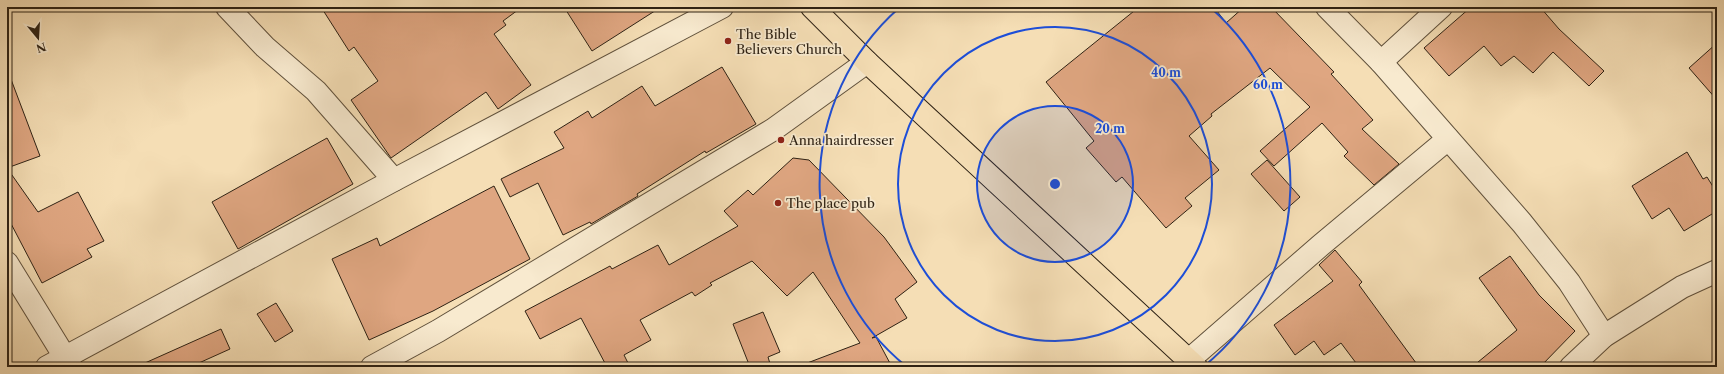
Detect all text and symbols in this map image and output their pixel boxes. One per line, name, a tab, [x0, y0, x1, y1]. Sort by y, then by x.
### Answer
north arrow	[18, 18, 58, 58]
place label: The Bible Believers Church	[736, 26, 842, 57]
marker: The Bible Believers Church	[723, 36, 733, 46]
text: N	[34, 39, 48, 56]
text: 40 m	[1151, 65, 1181, 80]
text: 60 m	[1253, 77, 1283, 92]
text: 20 m	[1095, 121, 1125, 136]
place label: Anna hairdresser	[788, 132, 894, 148]
marker: Anna hairdresser	[776, 135, 786, 145]
centre of rings	[1048, 177, 1062, 191]
place label: The place pub	[786, 195, 875, 211]
marker: The place pub	[773, 198, 783, 208]

